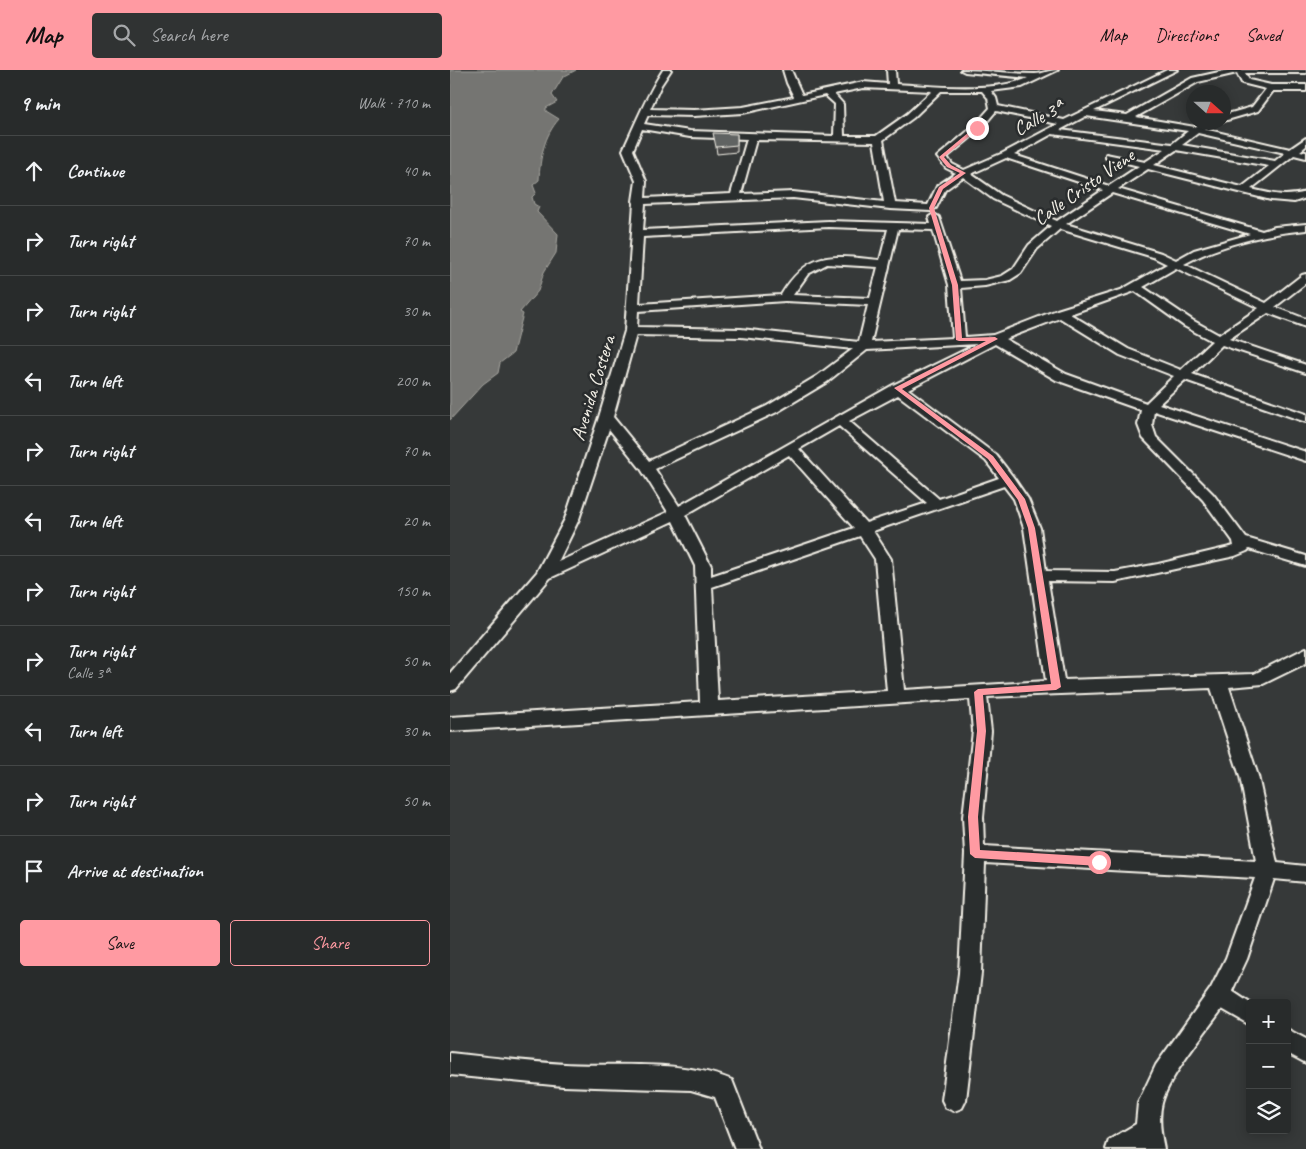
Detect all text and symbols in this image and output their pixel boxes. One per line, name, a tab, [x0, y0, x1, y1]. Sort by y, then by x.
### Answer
search box	[92, 13, 442, 58]
text: Map	[25, 20, 62, 50]
icon: search	[110, 21, 138, 49]
text: Search here	[150, 23, 228, 47]
text: Map	[1100, 24, 1127, 46]
text: Directions	[1155, 24, 1218, 46]
text: Saved	[1246, 24, 1281, 46]
north arrow	[1186, 85, 1231, 130]
text: 9 min	[20, 90, 60, 116]
text: Walk · 710 m	[358, 93, 430, 113]
street label: Calle 3ª	[1009, 93, 1070, 141]
route end	[966, 117, 989, 140]
street label: Calle Cristo Viene	[1029, 142, 1141, 231]
icon: ahead	[20, 157, 48, 185]
text: Continue	[67, 159, 124, 183]
text: 40 m	[403, 161, 430, 181]
icon: right	[20, 227, 48, 255]
text: Turn right	[67, 229, 134, 253]
text: 70 m	[403, 231, 430, 251]
icon: right	[20, 297, 48, 325]
text: Turn right	[67, 299, 134, 323]
text: 30 m	[403, 301, 430, 321]
street label: Avenida Costera	[565, 331, 621, 444]
icon: left	[20, 367, 48, 395]
text: Turn left	[67, 369, 122, 393]
text: 200 m	[396, 371, 430, 391]
icon: right	[20, 437, 48, 465]
text: Turn right	[67, 439, 134, 463]
text: 70 m	[403, 441, 430, 461]
icon: left	[20, 507, 48, 535]
text: Turn left	[67, 509, 122, 533]
text: 20 m	[403, 511, 430, 531]
icon: right	[20, 577, 48, 605]
text: Turn right	[67, 579, 134, 603]
text: 150 m	[396, 581, 430, 601]
text: Turn right	[67, 639, 134, 663]
icon: right	[20, 647, 48, 675]
text: 50 m	[403, 651, 430, 671]
text: Calle 3ª	[67, 663, 109, 683]
icon: left	[20, 717, 48, 745]
text: Turn left	[67, 719, 122, 743]
text: 30 m	[403, 721, 430, 741]
icon: right	[20, 787, 48, 815]
text: Turn right	[67, 789, 134, 813]
text: 50 m	[403, 791, 430, 811]
route start	[1088, 851, 1111, 874]
icon: arrive	[20, 857, 48, 885]
text: Arrive at destination	[67, 859, 203, 883]
button: Save	[20, 920, 220, 966]
button: Share	[230, 920, 430, 966]
map controls	[1246, 999, 1291, 1134]
button: +	[1246, 999, 1291, 1044]
button: −	[1246, 1044, 1291, 1089]
button: layers	[1246, 1089, 1291, 1134]

